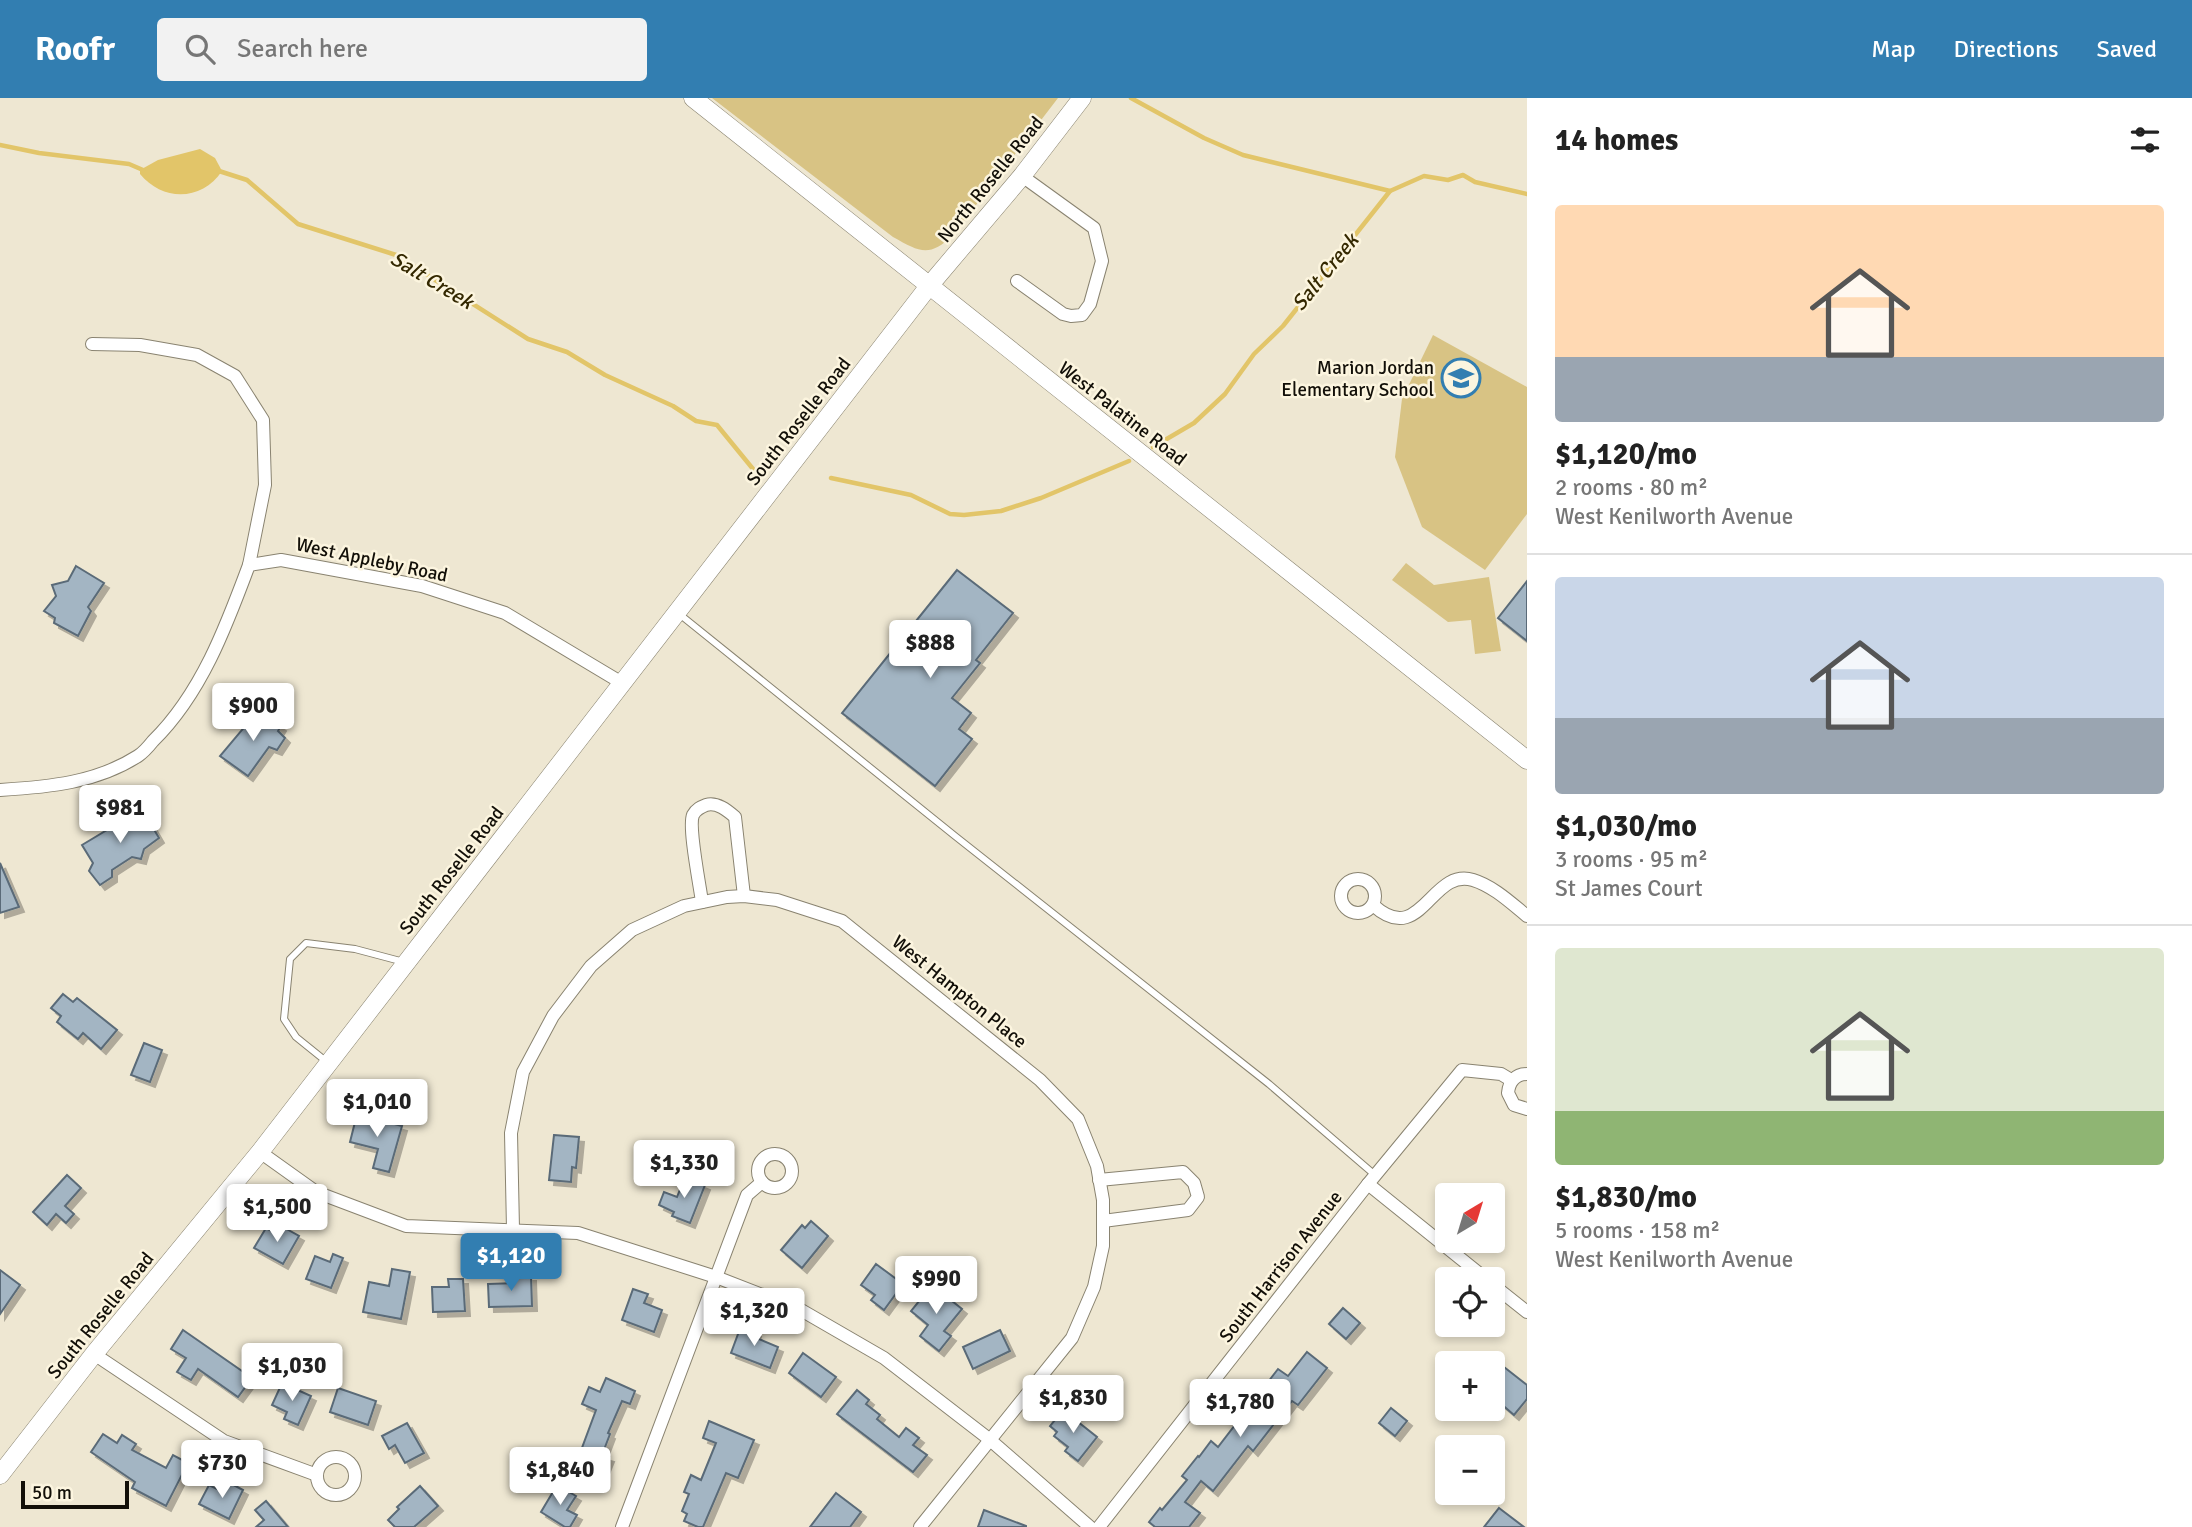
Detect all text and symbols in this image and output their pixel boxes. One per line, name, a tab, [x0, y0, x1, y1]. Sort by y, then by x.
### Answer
search box	[157, 18, 647, 81]
text: Roofr	[35, 29, 115, 70]
icon: search	[181, 30, 219, 68]
text: Search here	[237, 33, 368, 65]
text: Map	[1871, 34, 1916, 64]
text: Directions	[1954, 34, 2059, 64]
text: Saved	[2097, 34, 2157, 64]
street label: North Roselle Road	[933, 112, 1049, 248]
icon: filters	[2126, 121, 2164, 159]
text: 14 homes	[1555, 122, 1678, 159]
water label: Salt Creek	[1286, 226, 1366, 316]
water label: Salt Creek	[386, 245, 480, 316]
icon: home	[1797, 250, 1923, 376]
street label: South Roselle Road	[741, 353, 856, 490]
street label: West Palatine Road	[1054, 356, 1191, 471]
place label: Marion Jordan Elementary School	[1281, 356, 1434, 402]
school or university icon: Marion Jordan Elementary School	[1440, 357, 1482, 399]
text: $1,120/mo	[1555, 436, 1697, 473]
text: 2 rooms · 80 m²	[1555, 473, 1708, 502]
text: West Kenilworth Avenue	[1555, 502, 1793, 531]
street label: West Appleby Road	[294, 532, 450, 588]
pin: $888	[889, 620, 971, 680]
icon: home	[1797, 622, 1923, 748]
text: $888	[905, 628, 955, 657]
pin: $900	[212, 684, 294, 743]
text: $900	[228, 691, 278, 720]
pin: $981	[79, 786, 161, 845]
text: $981	[95, 793, 145, 822]
street label: South Roselle Road	[394, 802, 509, 939]
text: $1,030/mo	[1555, 808, 1697, 845]
text: 3 rooms · 95 m²	[1555, 845, 1708, 874]
text: St James Court	[1555, 874, 1702, 903]
street label: West Hampton Place	[887, 930, 1032, 1054]
icon: home	[1797, 993, 1923, 1119]
pin: $1,010	[320, 1080, 434, 1139]
text: $1,010	[343, 1087, 411, 1116]
pin: $1,330	[627, 1140, 741, 1200]
text: $1,330	[650, 1148, 718, 1177]
text: $1,830/mo	[1555, 1179, 1697, 1216]
north arrow	[1435, 1183, 1505, 1253]
map controls	[1435, 1183, 1505, 1505]
pin: $1,500	[220, 1184, 334, 1244]
street label: South Harrison Avenue	[1214, 1186, 1348, 1347]
text: $1,500	[243, 1192, 311, 1221]
text: 5 rooms · 158 m²	[1555, 1216, 1720, 1245]
pin: $1,120	[454, 1234, 568, 1293]
text: $1,120	[477, 1241, 545, 1270]
text: West Kenilworth Avenue	[1555, 1245, 1793, 1274]
street label: South Roselle Road	[42, 1247, 159, 1384]
pin: $990	[895, 1256, 977, 1316]
text: $990	[911, 1264, 961, 1293]
button: locate	[1435, 1267, 1505, 1337]
pin: $1,320	[697, 1288, 811, 1348]
text: $1,320	[720, 1296, 788, 1325]
pin: $1,030	[235, 1344, 349, 1403]
text: $1,030	[258, 1351, 326, 1380]
button: +	[1435, 1351, 1505, 1421]
pin: $1,830	[1016, 1376, 1130, 1435]
pin: $1,780	[1183, 1380, 1297, 1439]
text: $1,830	[1039, 1383, 1107, 1412]
text: $1,780	[1206, 1387, 1274, 1416]
button: −	[1435, 1435, 1505, 1505]
pin: $730	[181, 1440, 263, 1500]
text: $730	[197, 1448, 247, 1477]
pin: $1,840	[503, 1448, 617, 1507]
text: $1,840	[526, 1455, 594, 1484]
scale bar	[21, 1478, 130, 1510]
text: 50 m	[32, 1481, 72, 1505]

